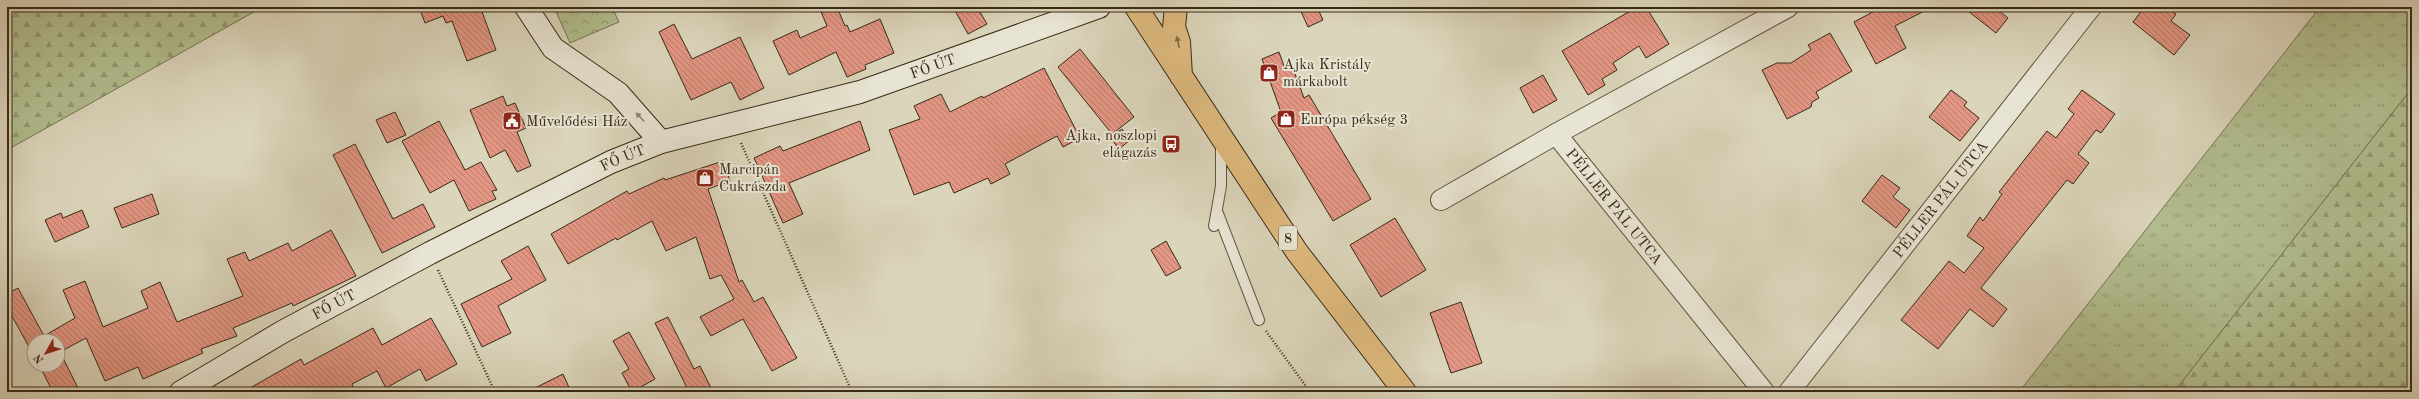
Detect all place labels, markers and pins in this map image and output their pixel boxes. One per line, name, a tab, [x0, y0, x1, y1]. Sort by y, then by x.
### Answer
place label: Ajka Kristály márkabolt	[1283, 58, 1371, 90]
shop icon: Ajka Kristály márkabolt	[1258, 62, 1280, 84]
shop icon: Európa pékség 3	[1275, 108, 1297, 130]
public building icon: Művelődési Ház	[501, 110, 523, 132]
place label: Európa pékség 3	[1300, 113, 1408, 128]
place label: Művelődési Ház	[526, 115, 628, 130]
place label: Ajka, noszlopi elágazás	[1065, 129, 1157, 161]
bus stop icon: Ajka, noszlopi elágazás	[1160, 133, 1182, 155]
place label: Marcipán Cukrászda	[719, 163, 787, 195]
shop icon: Marcipán Cukrászda	[694, 167, 716, 189]

